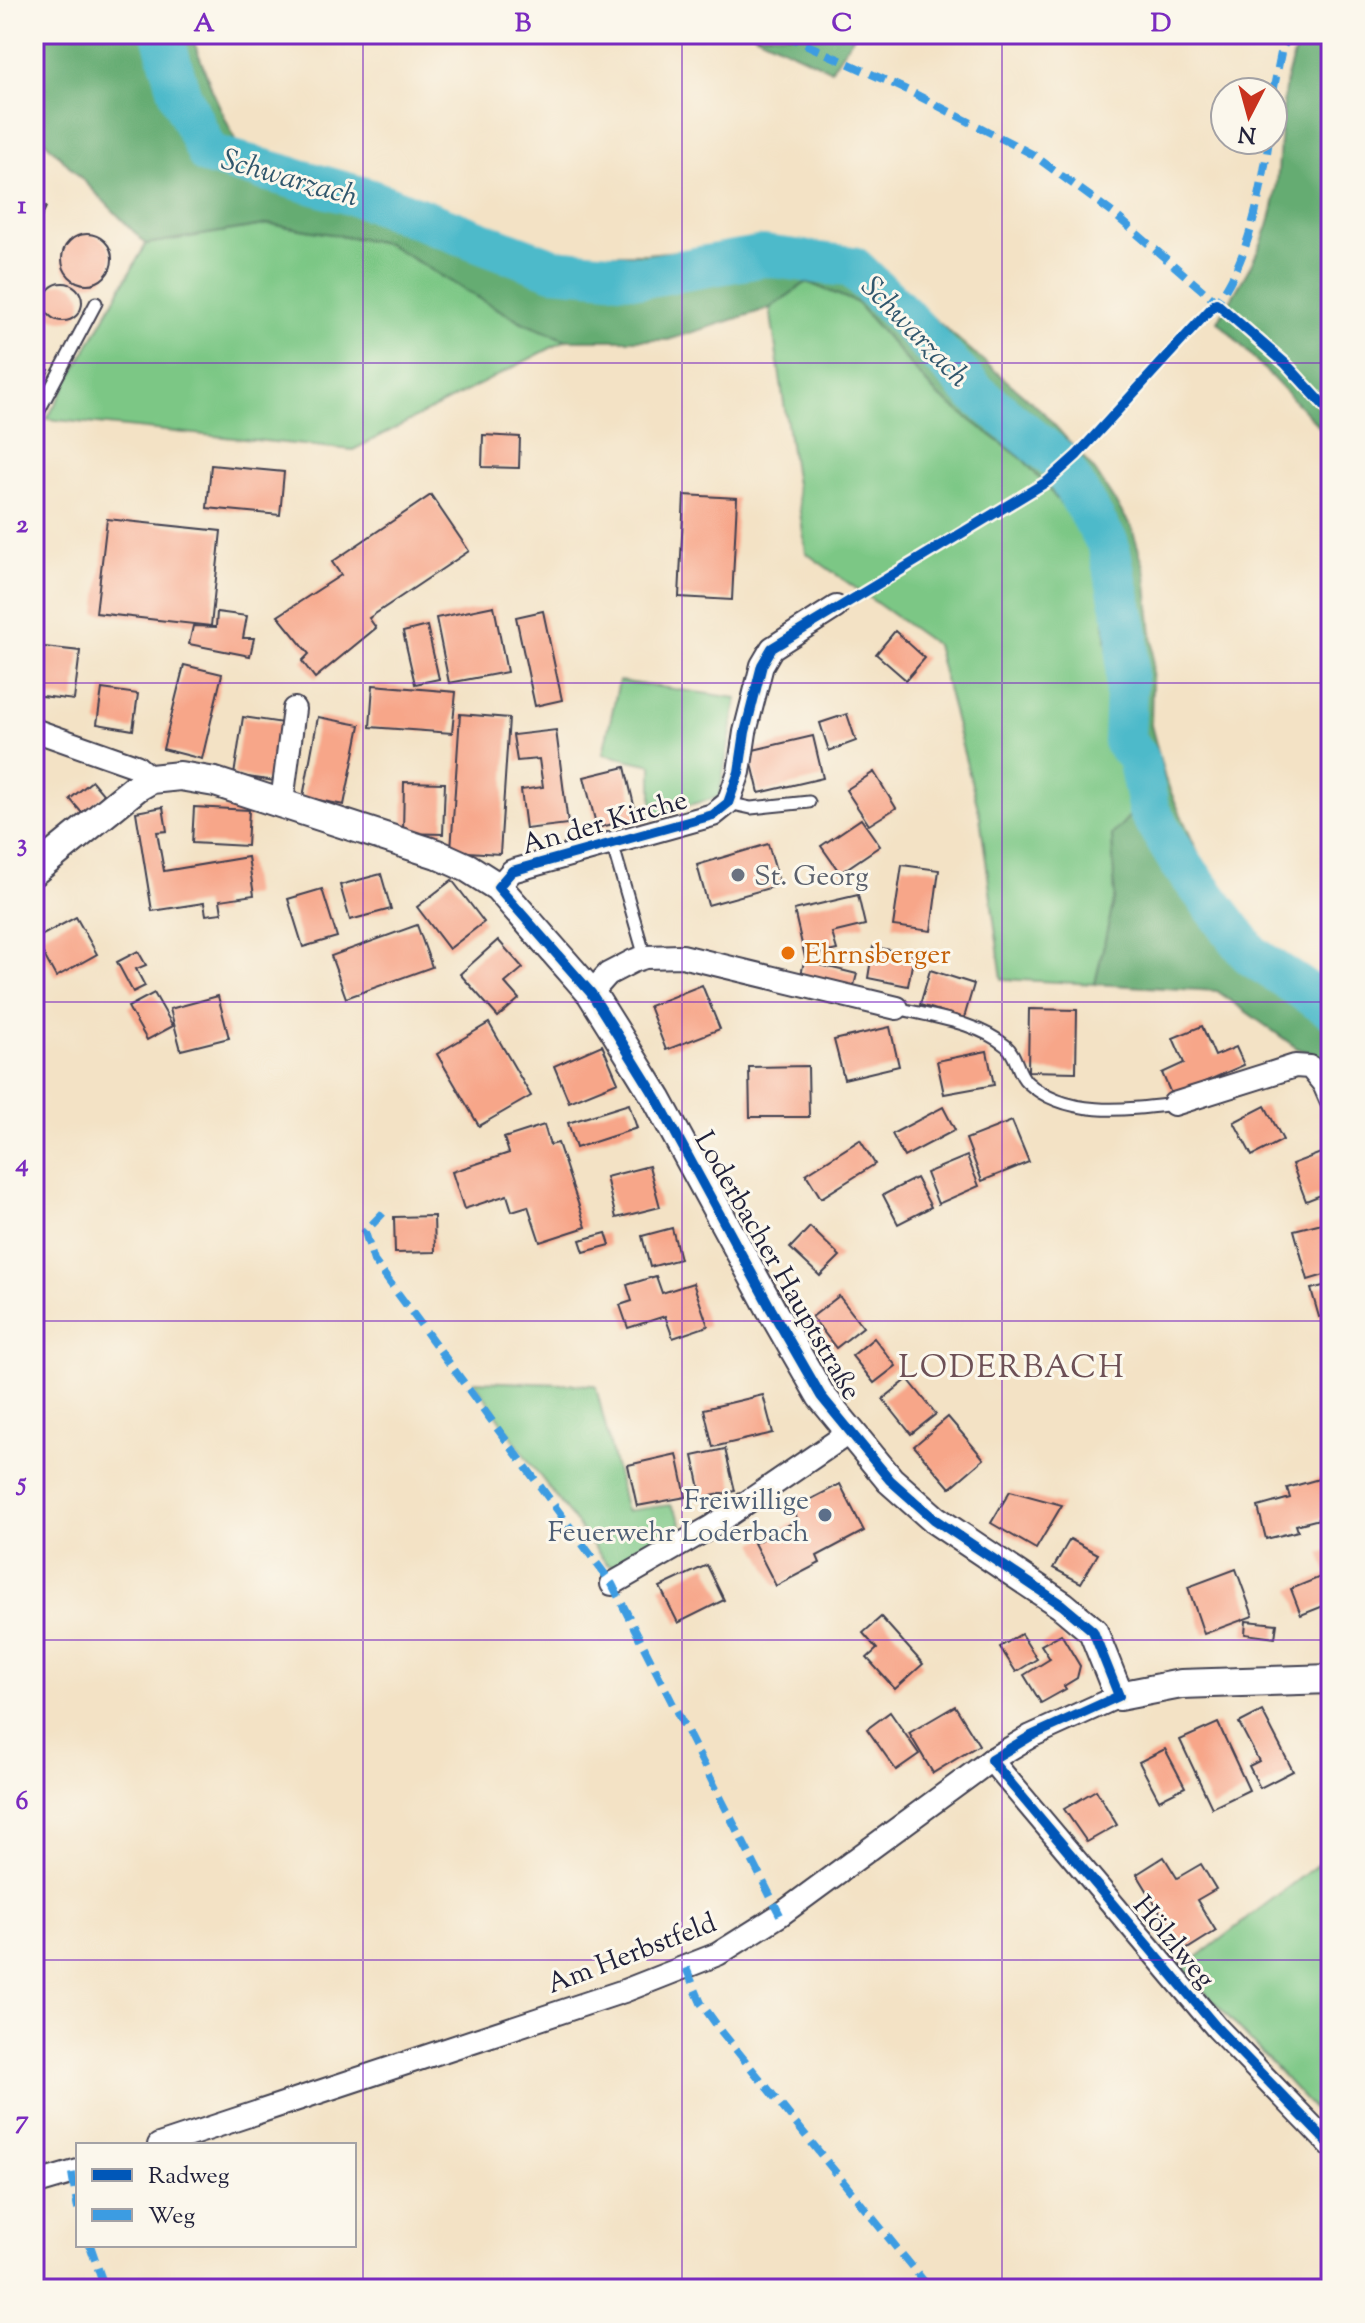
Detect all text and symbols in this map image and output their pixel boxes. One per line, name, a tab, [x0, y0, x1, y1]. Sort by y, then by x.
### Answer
text: A	[193, 6, 215, 43]
text: B	[515, 6, 532, 43]
text: C	[832, 6, 852, 43]
text: D	[1151, 6, 1171, 43]
north arrow	[1209, 76, 1289, 156]
text: N	[1236, 116, 1258, 150]
water label: Schwarzach	[216, 139, 363, 220]
text: 1	[18, 188, 27, 225]
water label: Schwarzach	[850, 267, 979, 399]
text: 2	[16, 507, 29, 544]
street label: An der Kirche	[517, 781, 692, 867]
text: 3	[17, 826, 27, 863]
place label: St. Georg	[754, 858, 869, 898]
marker: St. Georg	[729, 866, 747, 884]
place label: Ehrnsberger	[804, 936, 951, 976]
marker: Ehrnsberger	[779, 944, 797, 962]
street label: Loderbacher Hauptstraße	[683, 1125, 870, 1408]
text: 4	[14, 1146, 29, 1183]
district label: LODERBACH	[898, 1346, 1126, 1392]
text: 5	[16, 1465, 27, 1502]
place label: Freiwillige Feuerwehr Loderbach	[548, 1482, 809, 1554]
marker: Freiwillige Feuerwehr Loderbach	[816, 1506, 834, 1524]
text: 6	[16, 1784, 29, 1821]
street label: Hölzlweg	[1122, 1888, 1223, 1998]
street label: Am Herbstfeld	[542, 1904, 723, 2005]
text: 7	[15, 2103, 29, 2140]
legend	[76, 2143, 356, 2247]
text: Radweg	[148, 2160, 230, 2194]
text: Weg	[148, 2200, 195, 2234]

